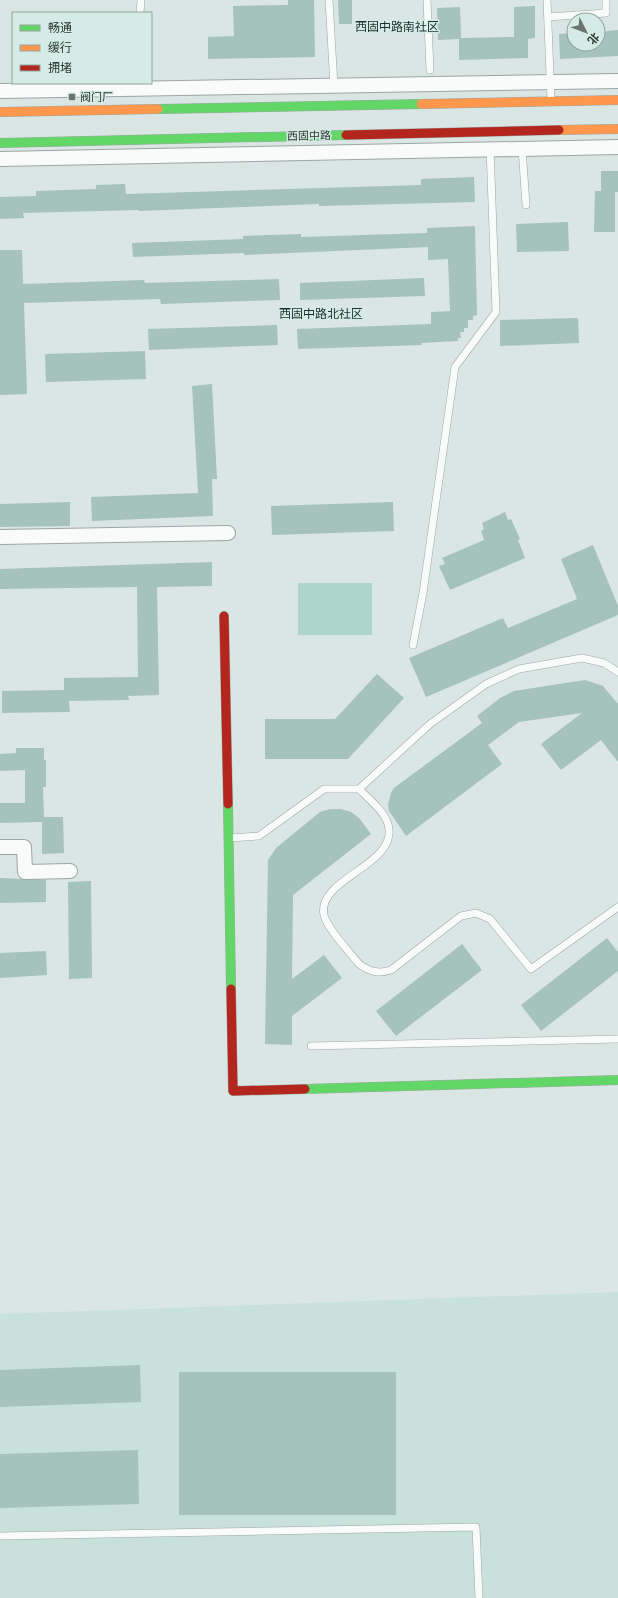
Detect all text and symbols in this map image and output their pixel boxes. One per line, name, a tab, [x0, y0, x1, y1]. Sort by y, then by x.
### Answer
legend	[12, 12, 152, 84]
north arrow	[566, 12, 606, 52]
district label: 西固中路南社区	[355, 20, 439, 34]
text: 畅通	[48, 21, 72, 35]
text: 北	[585, 30, 602, 47]
text: 缓行	[48, 41, 72, 55]
text: 拥堵	[48, 61, 72, 75]
place label: 阀门厂	[80, 91, 113, 104]
marker: 阀门厂	[67, 92, 77, 102]
street label: 西固中路	[287, 129, 331, 143]
district label: 西固中路北社区	[279, 307, 363, 321]

